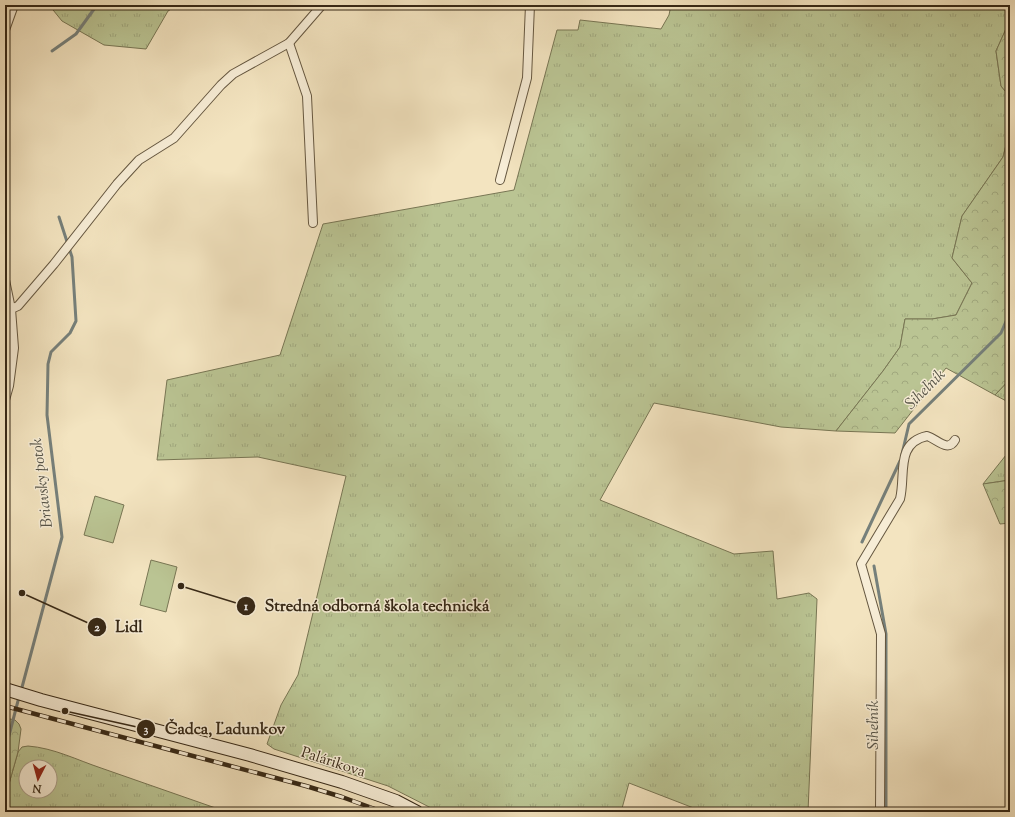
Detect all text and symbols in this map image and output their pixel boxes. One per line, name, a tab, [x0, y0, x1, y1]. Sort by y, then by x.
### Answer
water label: Siheľník	[900, 364, 952, 416]
water label: Briavsky potok	[26, 437, 60, 529]
callout: Stredná odborná škola technická	[236, 592, 497, 620]
text: Stredná odborná škola technická	[265, 596, 490, 619]
text: 1	[243, 598, 249, 616]
callout: Lidl	[87, 613, 151, 641]
text: Lidl	[115, 617, 143, 640]
text: 2	[94, 619, 100, 637]
water label: Siheľník	[863, 700, 886, 750]
callout: Čadca, Ľadunkov	[136, 715, 293, 743]
text: Čadca, Ľadunkov	[165, 718, 286, 742]
text: 3	[144, 721, 149, 739]
street label: Palárikova	[298, 743, 368, 783]
north arrow	[18, 759, 58, 799]
text: N	[32, 780, 43, 796]

